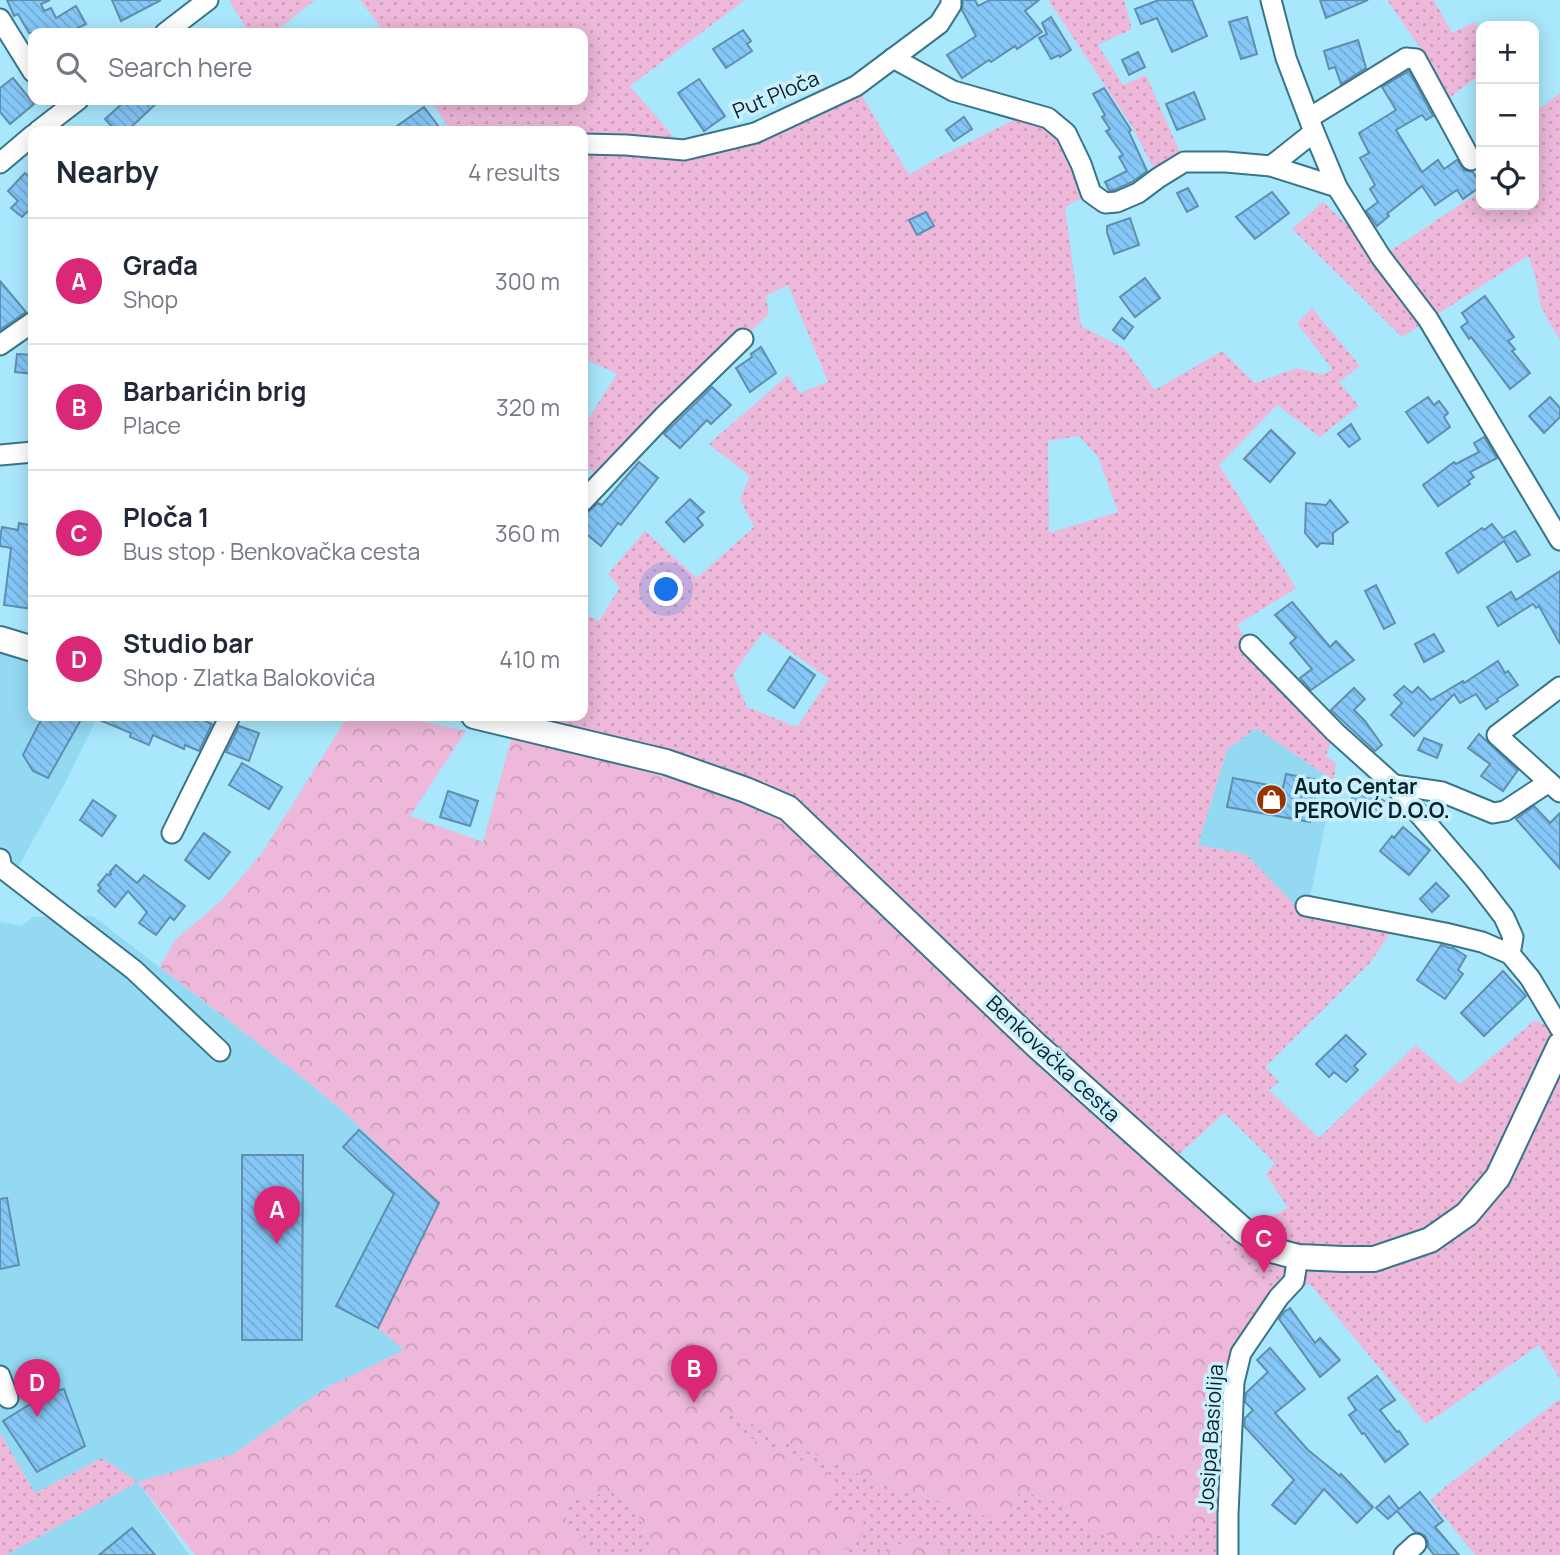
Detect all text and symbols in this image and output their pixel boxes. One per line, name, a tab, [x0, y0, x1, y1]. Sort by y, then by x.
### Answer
map controls	[1476, 21, 1539, 210]
button: +	[1476, 21, 1539, 84]
search box	[28, 28, 588, 105]
icon: search	[52, 48, 90, 86]
text: Search here	[108, 49, 253, 85]
street label: Put Ploča	[728, 63, 823, 125]
button: −	[1476, 84, 1539, 147]
button: locate	[1476, 147, 1539, 210]
text: Nearby	[56, 151, 159, 192]
text: 4 results	[468, 156, 560, 188]
text: Građa	[123, 247, 198, 283]
text: A	[71, 265, 87, 297]
text: 300 m	[495, 265, 560, 297]
text: Shop	[123, 283, 178, 315]
text: Barbarićin brig	[123, 373, 306, 409]
text: B	[72, 391, 86, 423]
text: 320 m	[496, 391, 560, 423]
text: Place	[123, 409, 181, 441]
text: Ploča 1	[123, 499, 209, 535]
text: C	[71, 517, 88, 549]
text: 360 m	[495, 517, 560, 549]
text: Bus stop · Benkovačka cesta	[123, 535, 420, 567]
your location	[649, 572, 683, 606]
text: Studio bar	[123, 625, 254, 661]
text: D	[71, 643, 87, 675]
text: 410 m	[499, 643, 560, 675]
text: Shop · Zlatka Balokovića	[123, 661, 375, 693]
place label: Auto Centar PEROVIĆ D.O.O.	[1294, 772, 1450, 824]
shop icon: Auto Centar PEROVIĆ D.O.O.	[1254, 782, 1288, 816]
street label: Benkovačka cesta	[981, 989, 1127, 1128]
pin: A	[254, 1186, 300, 1244]
pin: C	[1241, 1215, 1287, 1273]
pin: B	[671, 1345, 717, 1403]
pin: D	[14, 1359, 60, 1417]
street label: Josipa Basiolija	[1191, 1363, 1229, 1511]

